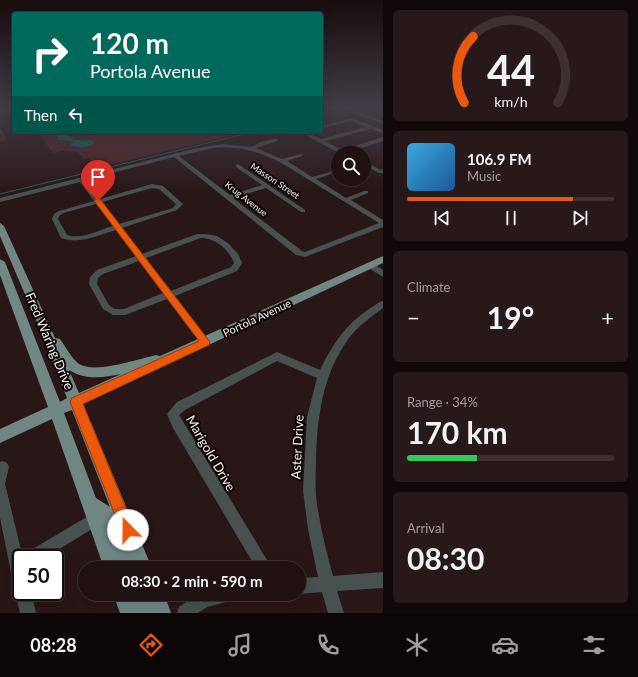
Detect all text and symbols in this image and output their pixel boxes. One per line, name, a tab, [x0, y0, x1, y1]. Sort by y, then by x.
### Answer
text: 120 m	[90, 26, 169, 60]
icon: right	[24, 28, 76, 80]
text: 44	[486, 45, 535, 95]
text: Portola Avenue	[90, 60, 211, 82]
text: km/h	[494, 93, 527, 110]
icon: left	[65, 104, 87, 126]
text: Then	[24, 106, 57, 124]
map controls	[331, 146, 371, 186]
button: search	[331, 146, 371, 186]
text: 106.9 FM	[467, 150, 532, 168]
pin	[81, 160, 115, 201]
street label: Masson Street	[249, 160, 302, 201]
icon: arrive	[87, 166, 109, 188]
text: Music	[467, 168, 501, 184]
street label: Krug Avenue	[223, 179, 270, 219]
icon: previous	[431, 207, 453, 229]
icon: pause	[500, 207, 522, 229]
icon: next	[569, 207, 591, 229]
text: Climate	[407, 279, 450, 295]
street label: Fred Waring Drive	[22, 290, 78, 392]
street label: Portola Avenue	[221, 296, 293, 339]
text: 19°	[487, 299, 534, 335]
text: −	[407, 304, 420, 331]
text: +	[601, 304, 614, 331]
text: Range · 34%	[407, 394, 478, 410]
street label: Marigold Drive	[183, 412, 239, 494]
street label: Aster Drive	[287, 414, 307, 480]
text: 170 km	[407, 414, 508, 450]
position arrow	[107, 509, 149, 551]
text: Arrival	[407, 520, 444, 536]
text: 08:30	[407, 540, 484, 576]
speed limit sign: 50	[12, 549, 64, 601]
text: 08:30 · 2 min · 590 m	[122, 572, 262, 590]
icon: directions	[137, 631, 165, 659]
icon: music	[226, 631, 254, 659]
icon: phone	[314, 631, 342, 659]
icon: climate	[403, 631, 431, 659]
icon: car	[491, 631, 519, 659]
icon: filters	[580, 631, 608, 659]
text: 08:28	[30, 634, 77, 656]

